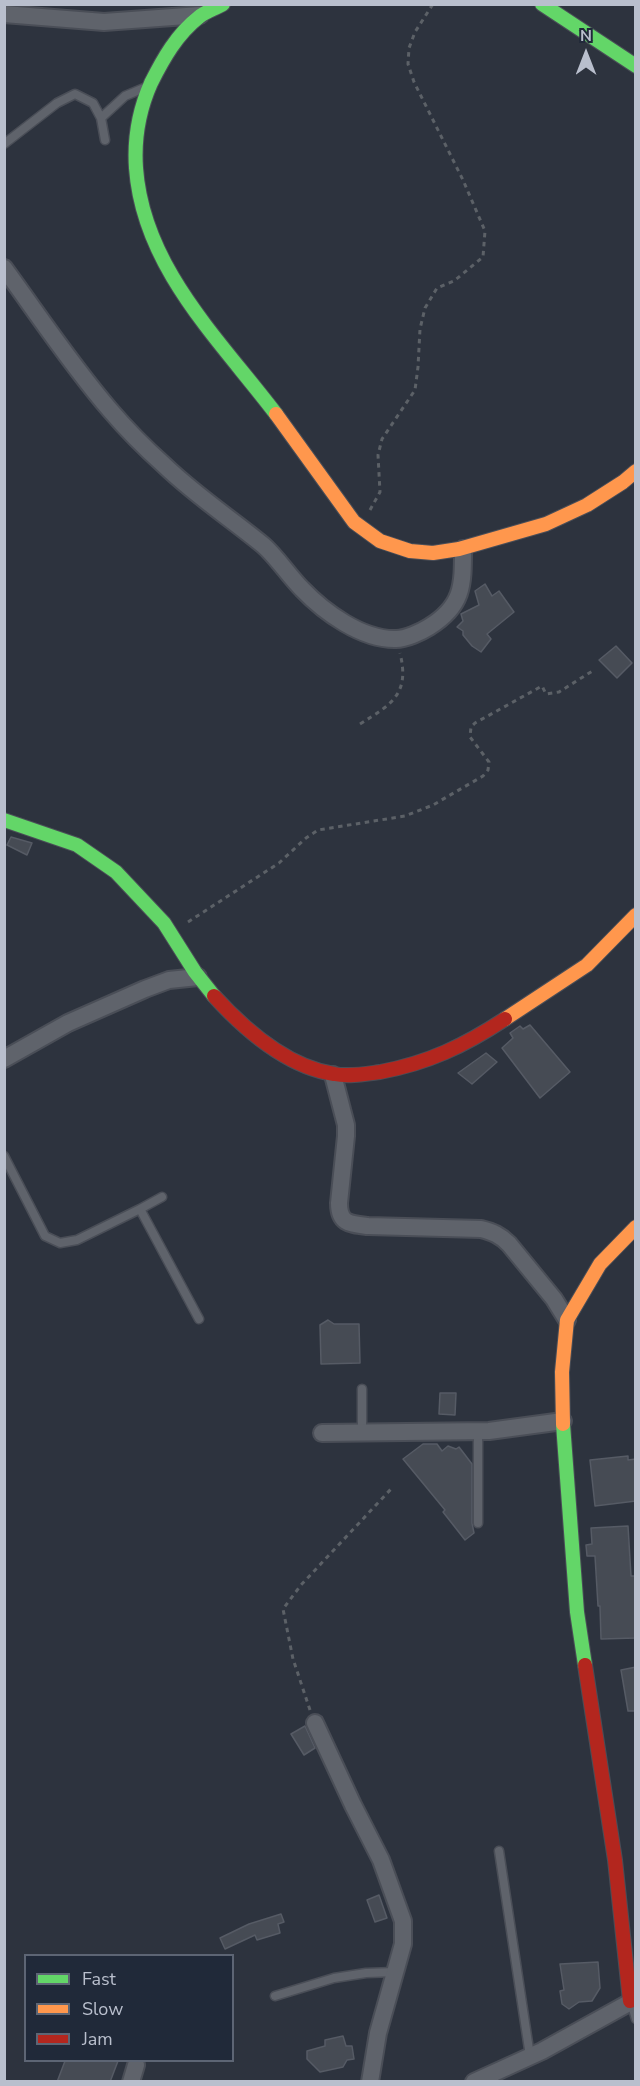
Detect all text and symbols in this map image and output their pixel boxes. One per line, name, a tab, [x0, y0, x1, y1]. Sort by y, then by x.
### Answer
north arrow	[556, 24, 616, 84]
text: N	[580, 25, 592, 47]
legend	[24, 1954, 234, 2062]
text: Fast	[82, 1967, 116, 1991]
text: Slow	[82, 1997, 123, 2021]
text: Jam	[82, 2027, 113, 2051]

